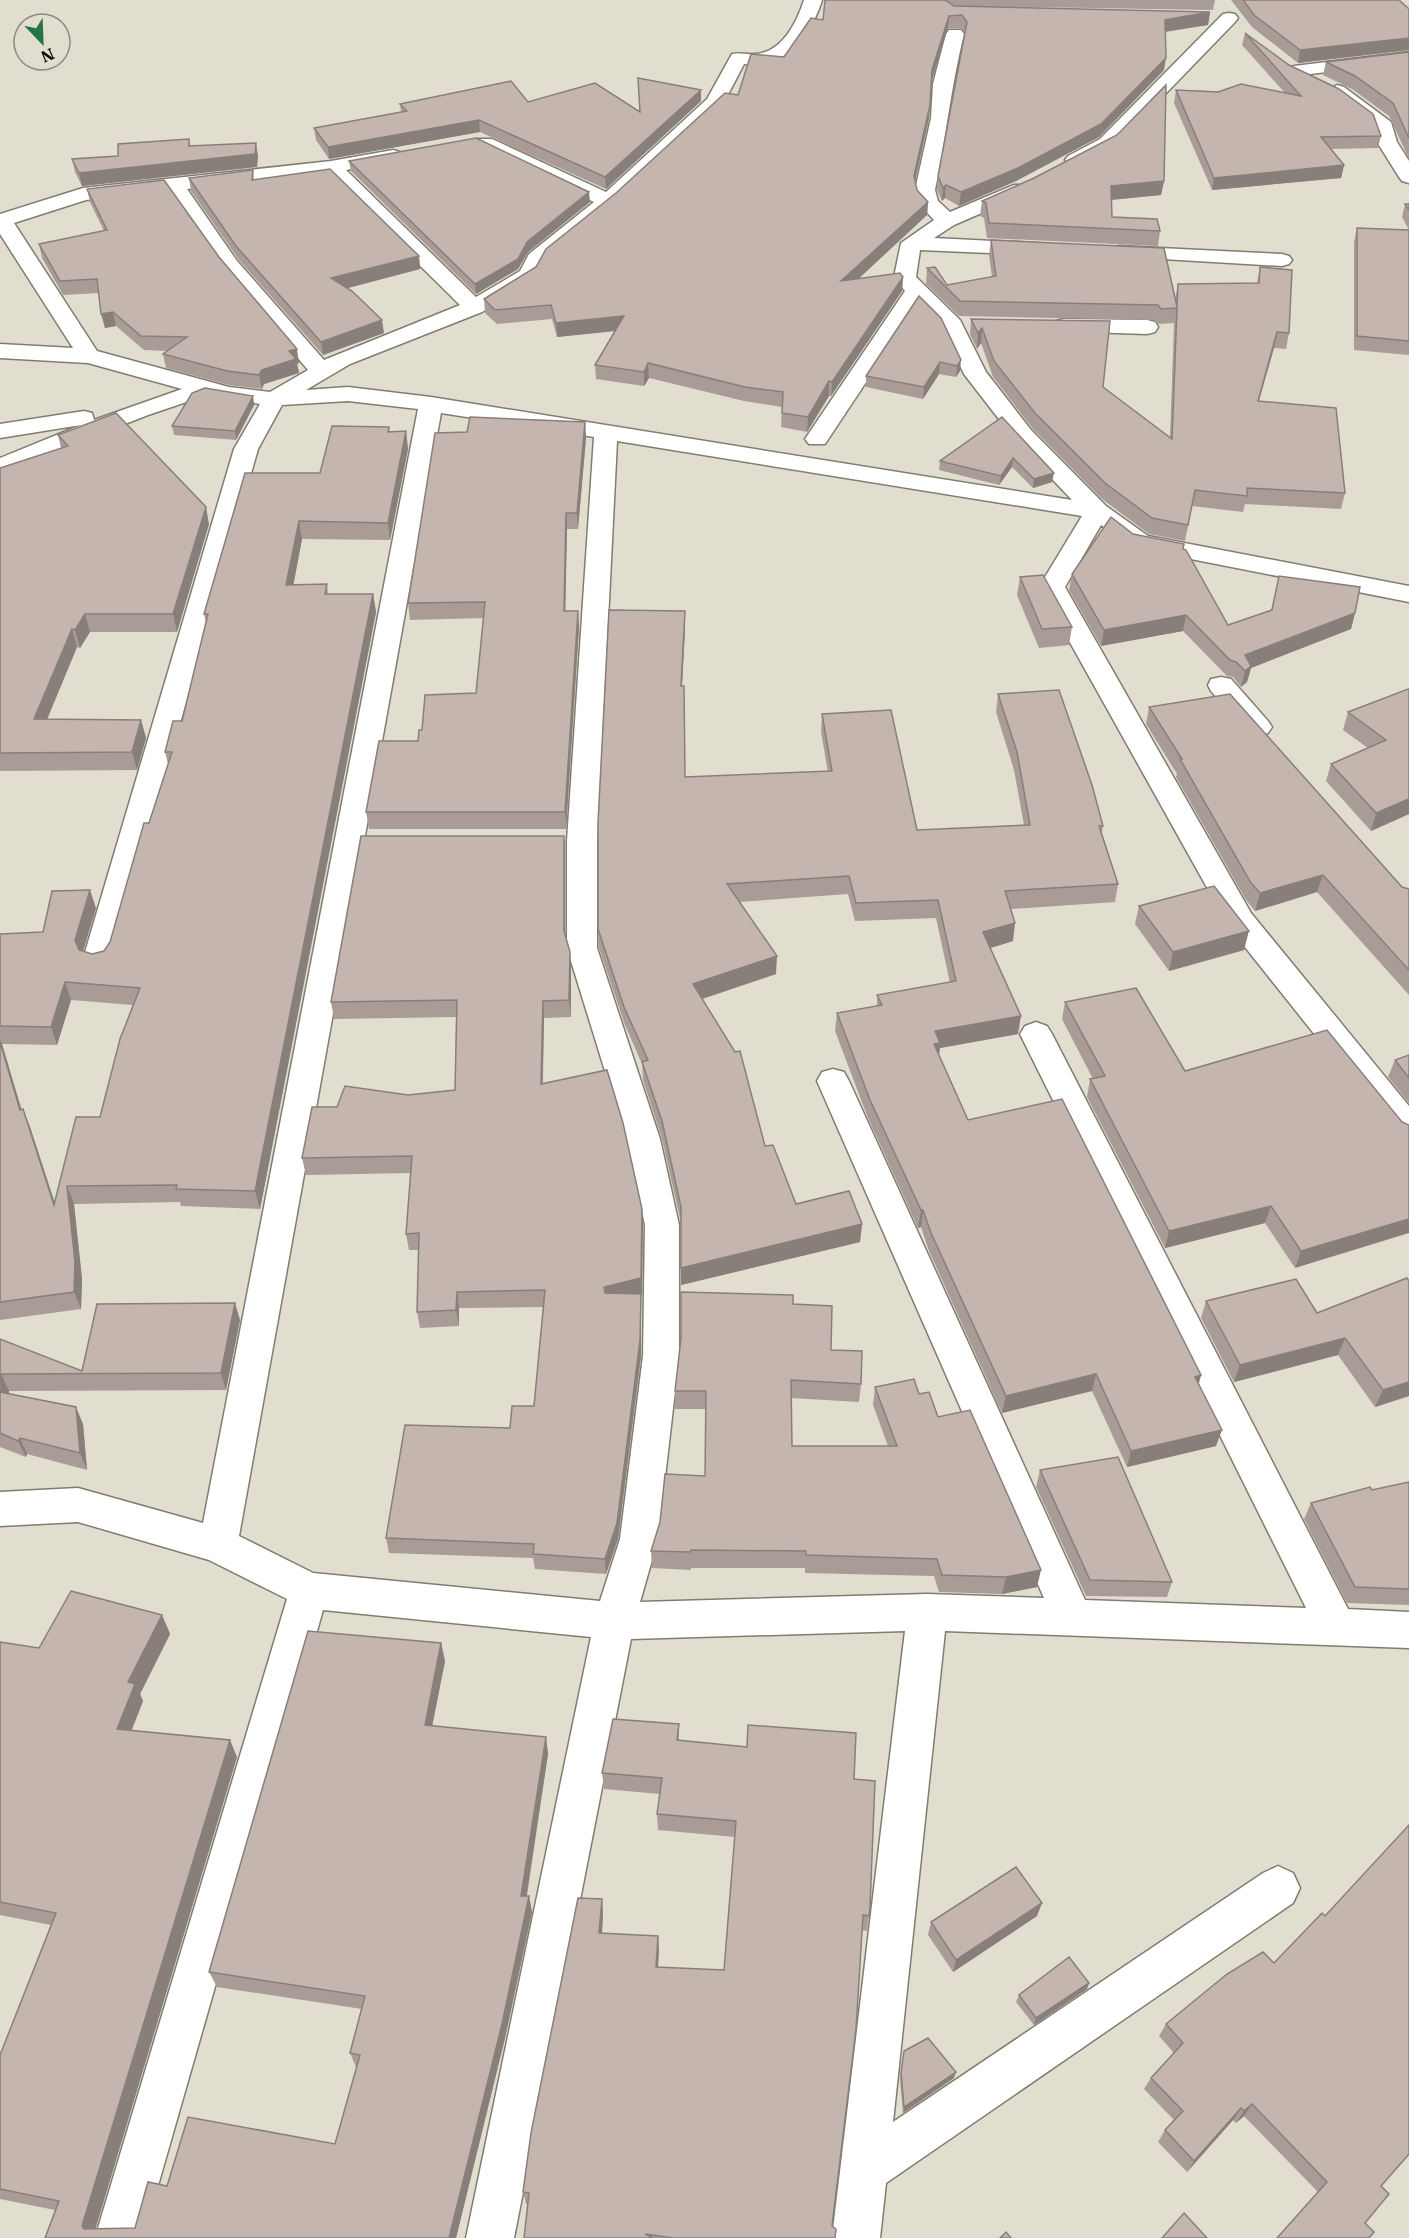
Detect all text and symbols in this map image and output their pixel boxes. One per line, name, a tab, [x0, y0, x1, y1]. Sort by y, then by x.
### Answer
north arrow	[12, 12, 72, 72]
text: N	[38, 44, 58, 67]

